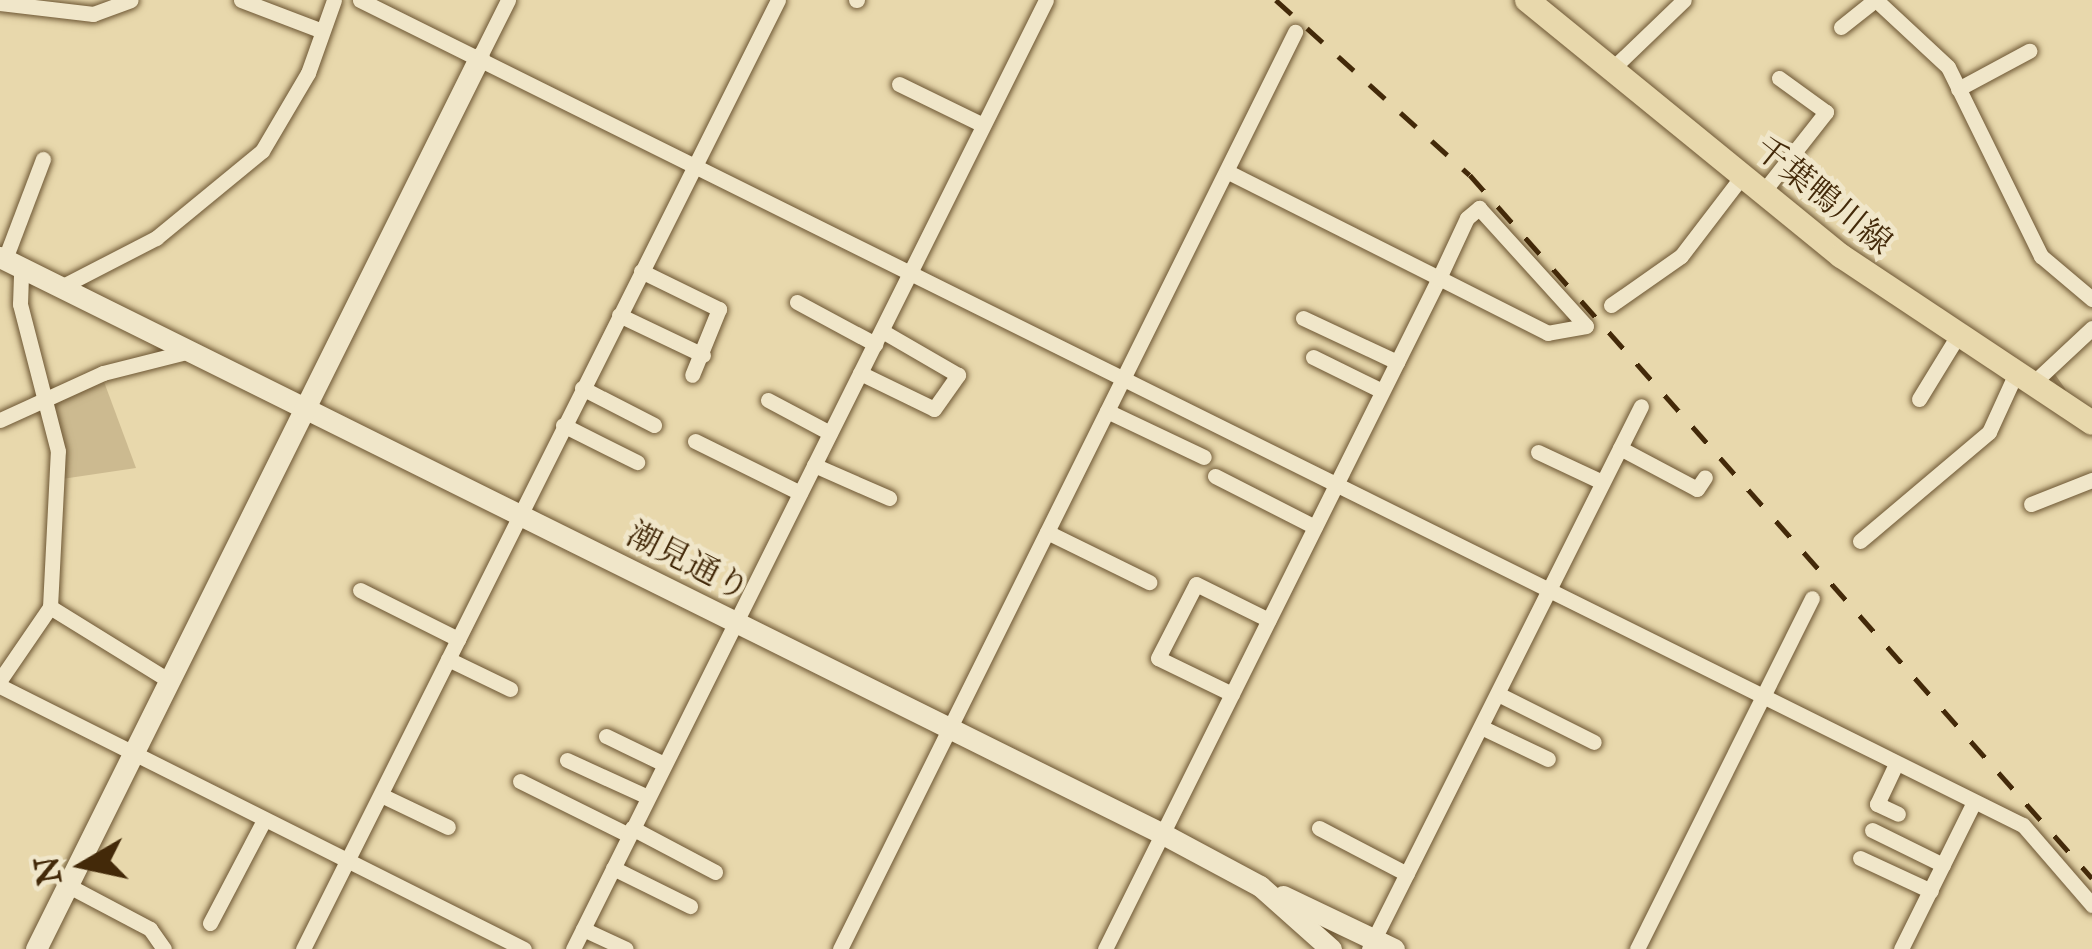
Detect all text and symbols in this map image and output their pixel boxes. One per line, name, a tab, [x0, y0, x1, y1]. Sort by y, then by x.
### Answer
street label: 千葉鴨川線	[1746, 129, 1900, 263]
street label: 潮見通り	[620, 514, 756, 610]
north arrow	[24, 805, 144, 925]
text: N	[26, 854, 70, 888]

